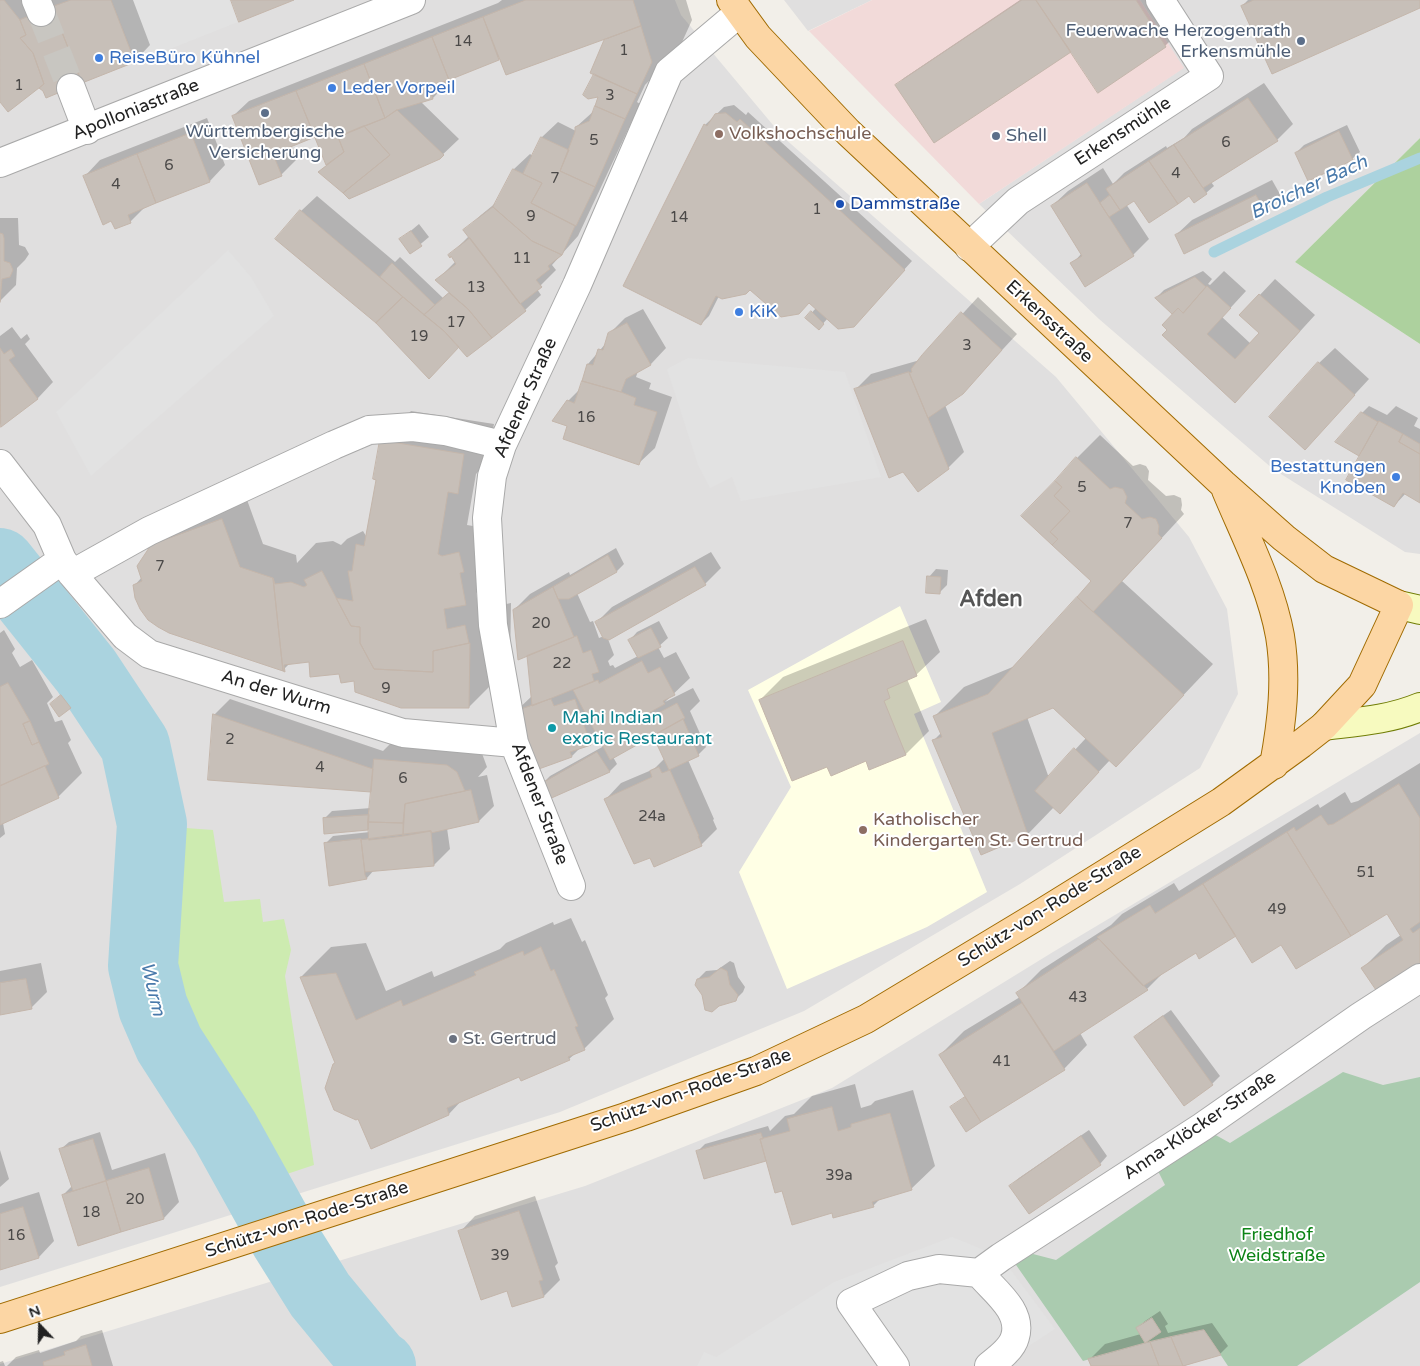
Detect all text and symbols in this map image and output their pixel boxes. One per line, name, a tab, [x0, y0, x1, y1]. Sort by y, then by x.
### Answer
place label: Feuerwache Herzogenrath Erkensmühle	[1065, 20, 1291, 62]
house number: 14	[454, 33, 472, 51]
marker: Feuerwache Herzogenrath Erkensmühle	[1295, 35, 1307, 47]
house number: 1	[619, 42, 629, 60]
place label: ReiseBüro Kühnel	[109, 47, 260, 69]
marker: ReiseBüro Kühnel	[93, 52, 105, 64]
street label: Apolloniastraße	[70, 75, 202, 145]
house number: 1	[14, 77, 24, 95]
place label: Leder Vorpeil	[342, 77, 456, 99]
marker: Leder Vorpeil	[326, 82, 338, 94]
house number: 3	[605, 87, 615, 105]
street label: Erkensmühle	[1071, 93, 1175, 171]
marker: Württembergische Versicherung	[259, 107, 271, 119]
place label: Württembergische Versicherung	[185, 121, 345, 163]
place label: Volkshochschule	[729, 123, 872, 145]
place label: Shell	[1006, 125, 1047, 147]
marker: Volkshochschule	[713, 128, 725, 140]
marker: Shell	[990, 130, 1002, 142]
house number: 5	[589, 132, 599, 150]
house number: 6	[1221, 134, 1231, 152]
water label: Broicher Bach	[1247, 151, 1371, 225]
house number: 6	[164, 157, 174, 175]
house number: 4	[1171, 165, 1181, 183]
house number: 7	[550, 170, 560, 188]
house number: 4	[111, 176, 121, 194]
place label: Dammstraße	[850, 193, 960, 215]
marker: Dammstraße	[834, 198, 846, 210]
house number: 1	[812, 201, 822, 219]
house number: 9	[526, 208, 536, 226]
house number: 14	[670, 209, 688, 227]
house number: 11	[513, 250, 531, 268]
street label: Erkensstraße	[1001, 276, 1097, 368]
house number: 13	[467, 279, 485, 297]
place label: KiK	[749, 301, 777, 323]
marker: KiK	[733, 306, 745, 318]
house number: 17	[447, 314, 465, 332]
house number: 19	[410, 328, 428, 346]
street label: Afdener Straße	[490, 335, 562, 461]
house number: 3	[962, 337, 972, 355]
house number: 16	[577, 409, 595, 427]
place label: Bestattungen Knoben	[1270, 456, 1386, 498]
marker: Bestattungen Knoben	[1390, 471, 1402, 483]
house number: 5	[1077, 479, 1087, 497]
house number: 7	[1123, 515, 1133, 533]
house number: 7	[155, 558, 165, 576]
district label: Afden	[959, 587, 1023, 613]
house number: 20	[532, 615, 550, 633]
house number: 22	[553, 655, 571, 673]
street label: An der Wurm	[218, 666, 334, 720]
house number: 9	[381, 680, 391, 698]
place label: Mahi Indian exotic Restaurant	[562, 707, 712, 750]
marker: Mahi Indian exotic Restaurant	[546, 722, 558, 734]
house number: 2	[225, 731, 235, 749]
street label: Afdener Straße	[506, 740, 572, 868]
house number: 4	[315, 759, 325, 777]
house number: 6	[398, 770, 408, 788]
house number: 24a	[638, 808, 666, 826]
place label: Katholischer Kindergarten St. Gertrud	[873, 809, 1083, 852]
marker: Katholischer Kindergarten St. Gertrud	[857, 824, 869, 836]
street label: Schütz-von-Rode-Straße	[954, 842, 1146, 972]
house number: 51	[1357, 864, 1375, 882]
house number: 49	[1268, 901, 1286, 919]
water label: Wurm	[135, 960, 169, 1018]
house number: 43	[1069, 989, 1087, 1007]
place label: St. Gertrud	[463, 1028, 557, 1050]
marker: St. Gertrud	[447, 1033, 459, 1045]
street label: Schütz-von-Rode-Straße	[588, 1045, 794, 1137]
house number: 41	[993, 1053, 1011, 1071]
street label: Anna-Klöcker-Straße	[1120, 1067, 1280, 1185]
house number: 39a	[825, 1167, 853, 1185]
street label: Schütz-von-Rode-Straße	[203, 1177, 411, 1263]
house number: 20	[126, 1191, 144, 1209]
house number: 18	[82, 1204, 100, 1222]
park label: Friedhof Weidstraße	[1228, 1224, 1326, 1266]
house number: 16	[7, 1227, 25, 1245]
house number: 39	[491, 1247, 509, 1265]
north arrow	[15, 1301, 65, 1351]
text: N	[26, 1302, 43, 1321]

